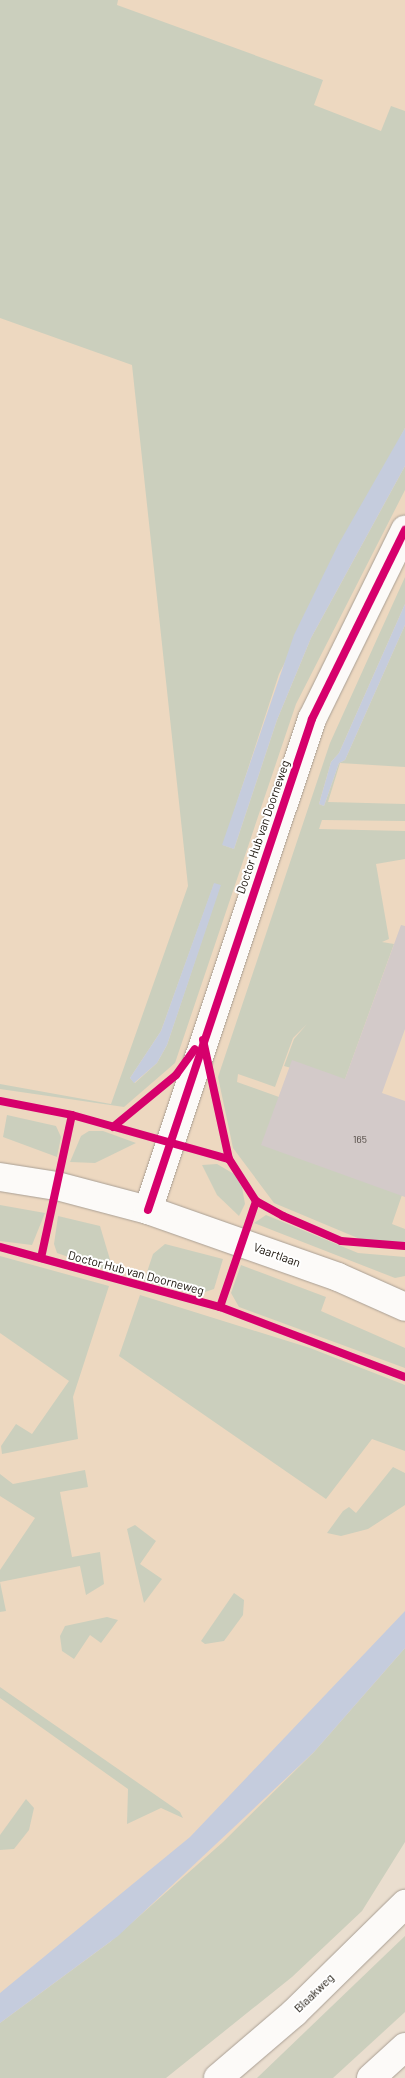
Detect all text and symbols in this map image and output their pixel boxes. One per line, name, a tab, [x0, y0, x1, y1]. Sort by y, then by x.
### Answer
street label: Doctor Hub van Doorneweg	[233, 758, 293, 896]
house number: 165	[353, 1134, 367, 1146]
street label: Vaartlaan	[251, 1240, 303, 1270]
street label: Doctor Hub van Doorneweg	[66, 1248, 206, 1298]
street label: Blaakweg	[291, 1971, 337, 2015]

